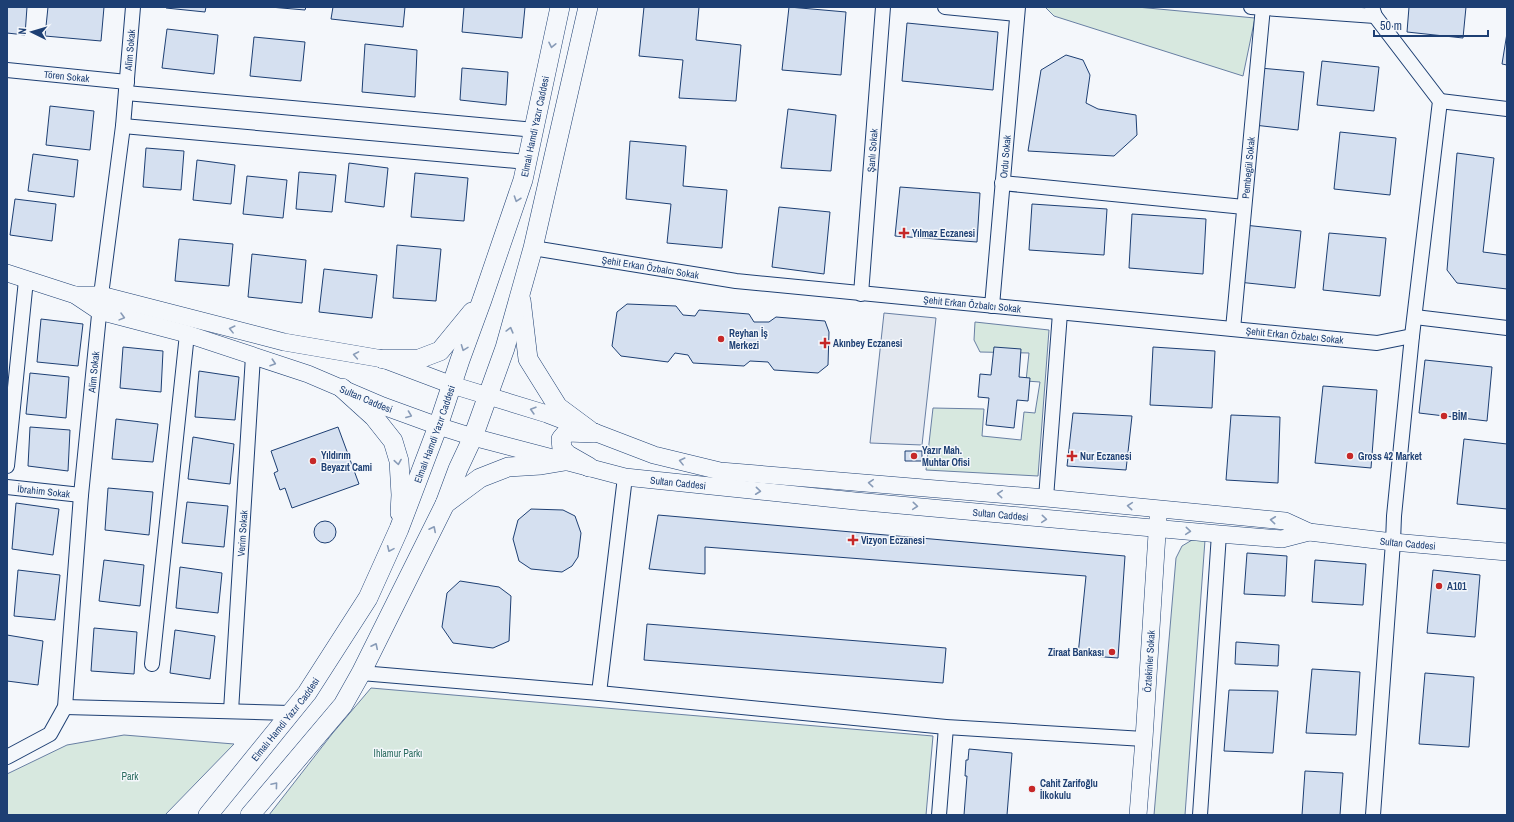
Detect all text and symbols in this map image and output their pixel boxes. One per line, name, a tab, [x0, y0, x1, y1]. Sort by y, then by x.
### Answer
north arrow	[12, 12, 52, 52]
scale bar	[1374, 12, 1488, 38]
text: 50 m	[1380, 18, 1402, 34]
text: N	[15, 27, 29, 35]
street label: Alim Sokak	[122, 28, 138, 72]
one-way arrow	[549, 42, 557, 48]
street label: Tören Sokak	[43, 68, 91, 85]
street label: Elmalı Hamdi Yazır Caddesi	[518, 75, 552, 178]
street label: Şanlı Sokak	[864, 127, 881, 173]
street label: Ordu Sokak	[997, 134, 1014, 179]
street label: Pembegül Sokak	[1239, 135, 1258, 199]
one-way arrow	[513, 195, 521, 202]
place label: Yılmaz Eczanesi	[912, 227, 975, 240]
marker: Yılmaz Eczanesi	[899, 228, 909, 238]
street label: Şehit Erkan Özbalcı Sokak	[601, 253, 701, 282]
street label: Şehit Erkan Özbalcı Sokak	[923, 293, 1023, 316]
one-way arrow	[118, 312, 125, 321]
street label: Şehit Erkan Özbalcı Sokak	[1245, 324, 1345, 347]
one-way arrow	[229, 325, 236, 334]
place label: Reyhan İş Merkezi	[729, 326, 768, 352]
one-way arrow	[505, 327, 513, 333]
marker: Reyhan İş Merkezi	[716, 334, 726, 344]
place label: Akınbey Eczanesi	[833, 337, 902, 350]
marker: Akınbey Eczanesi	[820, 338, 830, 348]
one-way arrow	[460, 344, 468, 351]
street label: Alim Sokak	[85, 350, 102, 394]
one-way arrow	[352, 351, 359, 359]
one-way arrow	[269, 358, 276, 367]
street label: Sultan Caddesi	[338, 382, 394, 416]
street label: Elmalı Hamdi Yazır Caddesi	[411, 384, 458, 485]
one-way arrow	[530, 406, 537, 415]
place label: BİM	[1452, 409, 1467, 423]
one-way arrow	[405, 411, 412, 419]
marker: BİM	[1439, 411, 1449, 421]
place label: Yazır Mah. Muhtar Ofisi	[922, 444, 970, 469]
place label: Yıldırım Beyazıt Cami	[321, 449, 372, 474]
place label: Nur Eczanesi	[1080, 450, 1132, 463]
place label: Gross 42 Market	[1358, 450, 1422, 463]
marker: Yazır Mah. Muhtar Ofisi	[909, 451, 919, 461]
marker: Nur Eczanesi	[1067, 451, 1077, 461]
marker: Gross 42 Market	[1345, 451, 1355, 461]
marker: Yıldırım Beyazıt Cami	[308, 456, 318, 466]
one-way arrow	[679, 458, 685, 466]
one-way arrow	[393, 459, 402, 465]
street label: Sultan Caddesi	[649, 474, 707, 492]
one-way arrow	[868, 479, 874, 488]
street label: İbrahim Sokak	[17, 482, 72, 501]
one-way arrow	[755, 486, 761, 495]
one-way arrow	[997, 490, 1003, 499]
one-way arrow	[1127, 501, 1133, 510]
one-way arrow	[912, 502, 918, 511]
street label: Sultan Caddesi	[972, 506, 1029, 524]
street label: Verim Sokak	[235, 509, 250, 557]
one-way arrow	[1041, 514, 1047, 523]
one-way arrow	[1270, 515, 1276, 524]
one-way arrow	[428, 526, 436, 534]
one-way arrow	[1185, 527, 1191, 536]
place label: Vizyon Eczanesi	[861, 534, 925, 547]
street label: Sultan Caddesi	[1379, 534, 1436, 553]
marker: Vizyon Eczanesi	[848, 535, 858, 545]
one-way arrow	[387, 544, 395, 552]
place label: A101	[1447, 580, 1467, 593]
marker: A101	[1434, 581, 1444, 591]
street label: Öztekinler Sokak	[1141, 629, 1158, 693]
one-way arrow	[370, 643, 378, 650]
place label: Ziraat Bankası	[1048, 646, 1104, 659]
marker: Ziraat Bankası	[1107, 647, 1117, 657]
street label: Elmalı Hamdi Yazır Caddesi	[248, 675, 322, 764]
park label: Ihlamur Parkı	[374, 747, 422, 760]
park label: Park	[122, 770, 139, 783]
place label: Cahit Zarifoğlu İlkokulu	[1040, 777, 1098, 802]
one-way arrow	[271, 782, 278, 790]
marker: Cahit Zarifoğlu İlkokulu	[1027, 784, 1037, 794]

